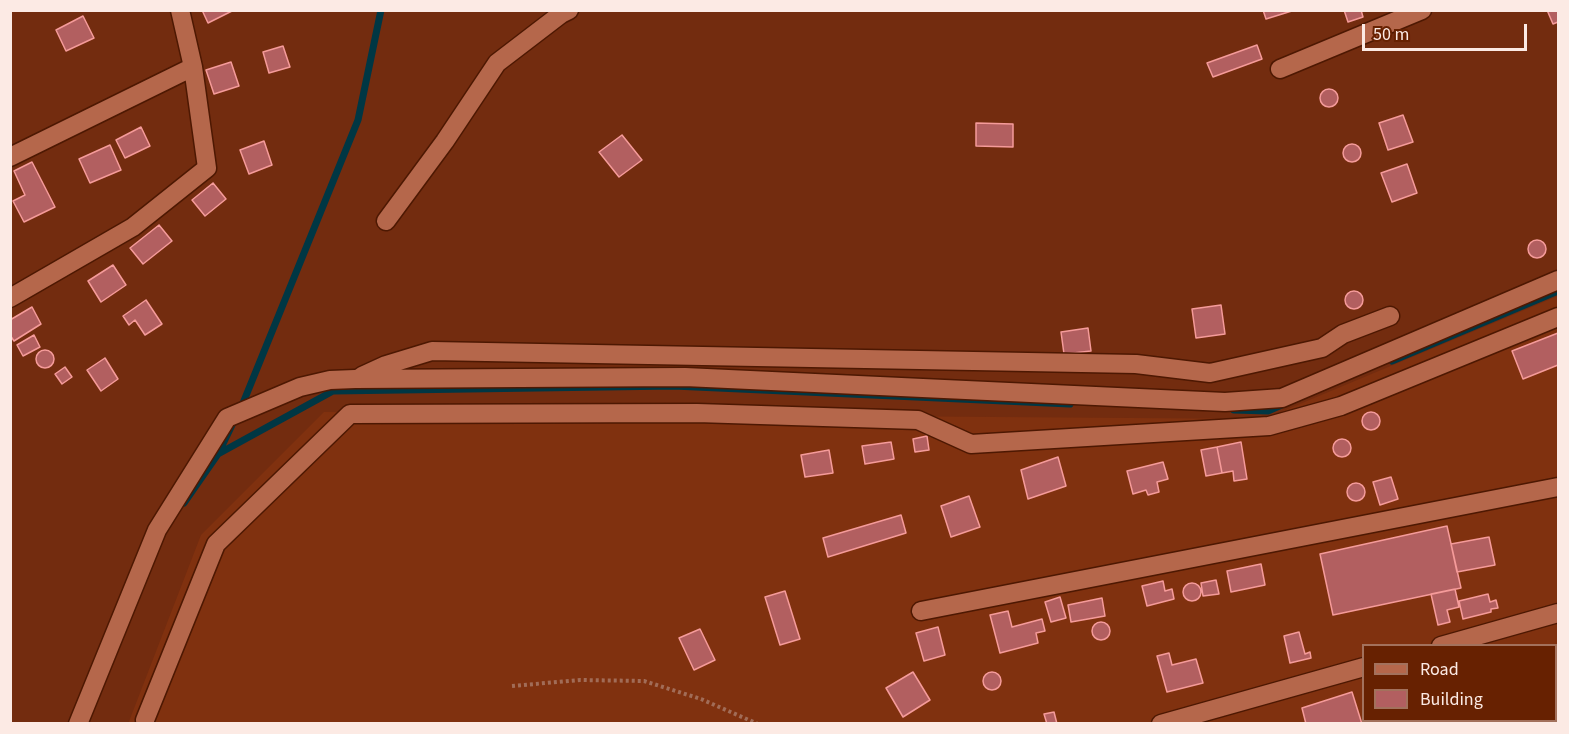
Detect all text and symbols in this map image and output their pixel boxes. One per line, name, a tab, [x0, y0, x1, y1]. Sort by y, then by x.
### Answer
scale bar	[1365, 12, 1530, 50]
text: 50 m	[1373, 22, 1409, 47]
legend	[1362, 644, 1557, 722]
text: Road	[1420, 657, 1459, 682]
text: Building	[1420, 687, 1483, 712]

